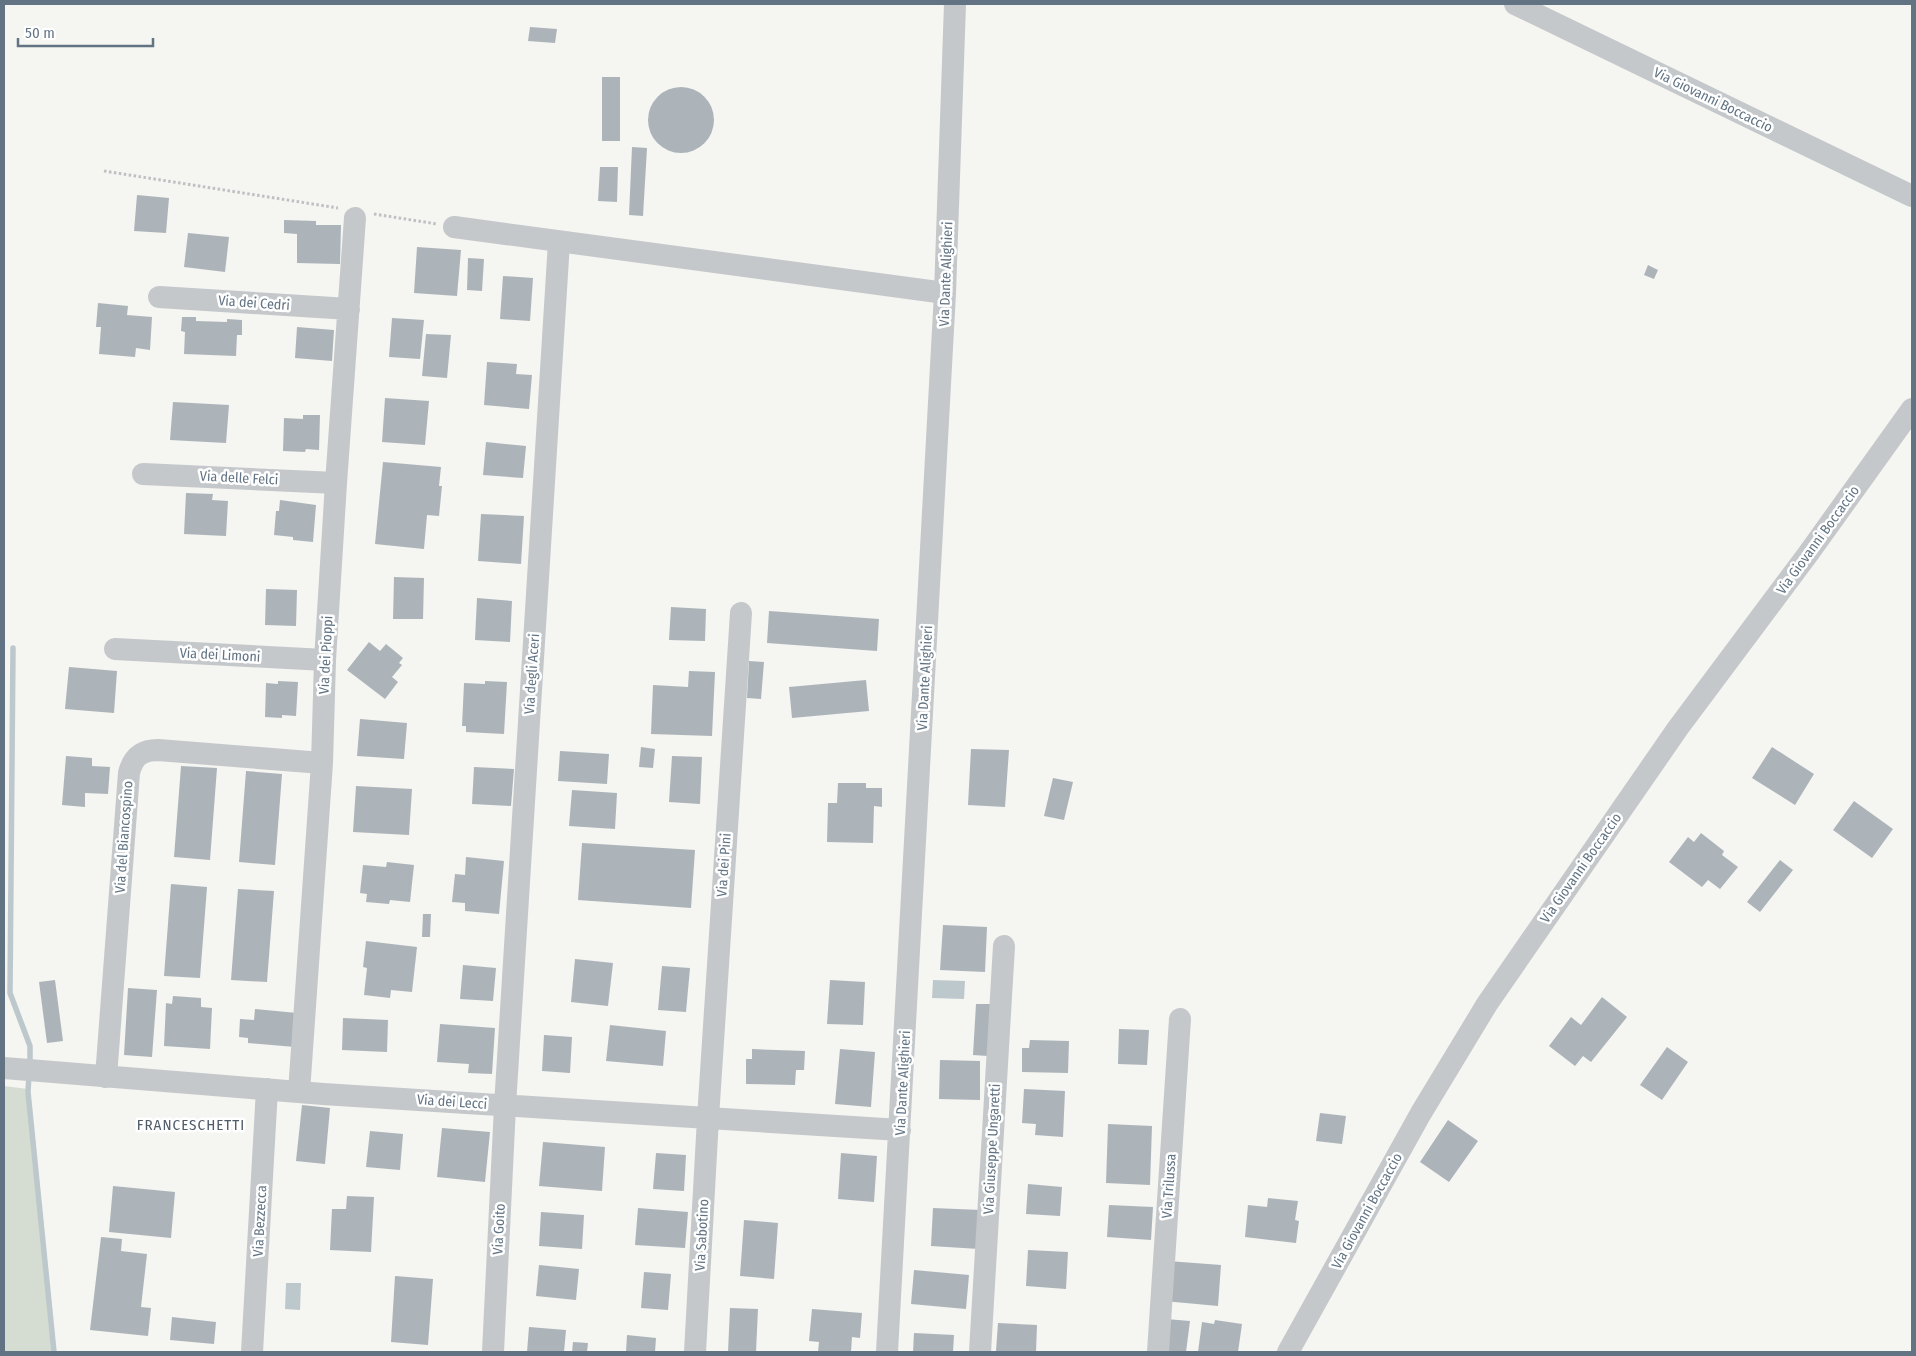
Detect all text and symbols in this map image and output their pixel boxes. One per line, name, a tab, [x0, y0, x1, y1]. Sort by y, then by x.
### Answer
scale bar	[18, 15, 152, 47]
text: 50 m	[25, 24, 55, 42]
street label: Via Giovanni Boccaccio	[1651, 64, 1775, 136]
street label: Via Dante Alighieri	[936, 221, 956, 327]
street label: Via dei Cedri	[218, 292, 290, 314]
street label: Via delle Felci	[199, 467, 279, 489]
street label: Via Giovanni Boccaccio	[1773, 482, 1863, 598]
street label: Via dei Pioppi	[315, 615, 337, 695]
street label: Via Dante Alighieri	[914, 625, 936, 731]
street label: Via degli Aceri	[521, 633, 543, 715]
street label: Via dei Limoni	[179, 644, 261, 666]
street label: Via del Biancospino	[112, 780, 136, 894]
street label: Via Giovanni Boccaccio	[1537, 810, 1625, 926]
street label: Via dei Pini	[713, 833, 735, 897]
street label: Via Dante Alighieri	[892, 1030, 914, 1136]
street label: Via Giuseppe Ungaretti	[980, 1083, 1004, 1215]
street label: Via dei Lecci	[416, 1091, 488, 1113]
district label: FRANCESCHETTI	[137, 1116, 245, 1134]
street label: Via Giovanni Boccaccio	[1328, 1150, 1406, 1272]
street label: Via Trilussa	[1158, 1153, 1180, 1219]
street label: Via Bezzecca	[250, 1185, 270, 1257]
street label: Via Sabotino	[692, 1198, 712, 1272]
street label: Via Goito	[489, 1203, 509, 1255]

